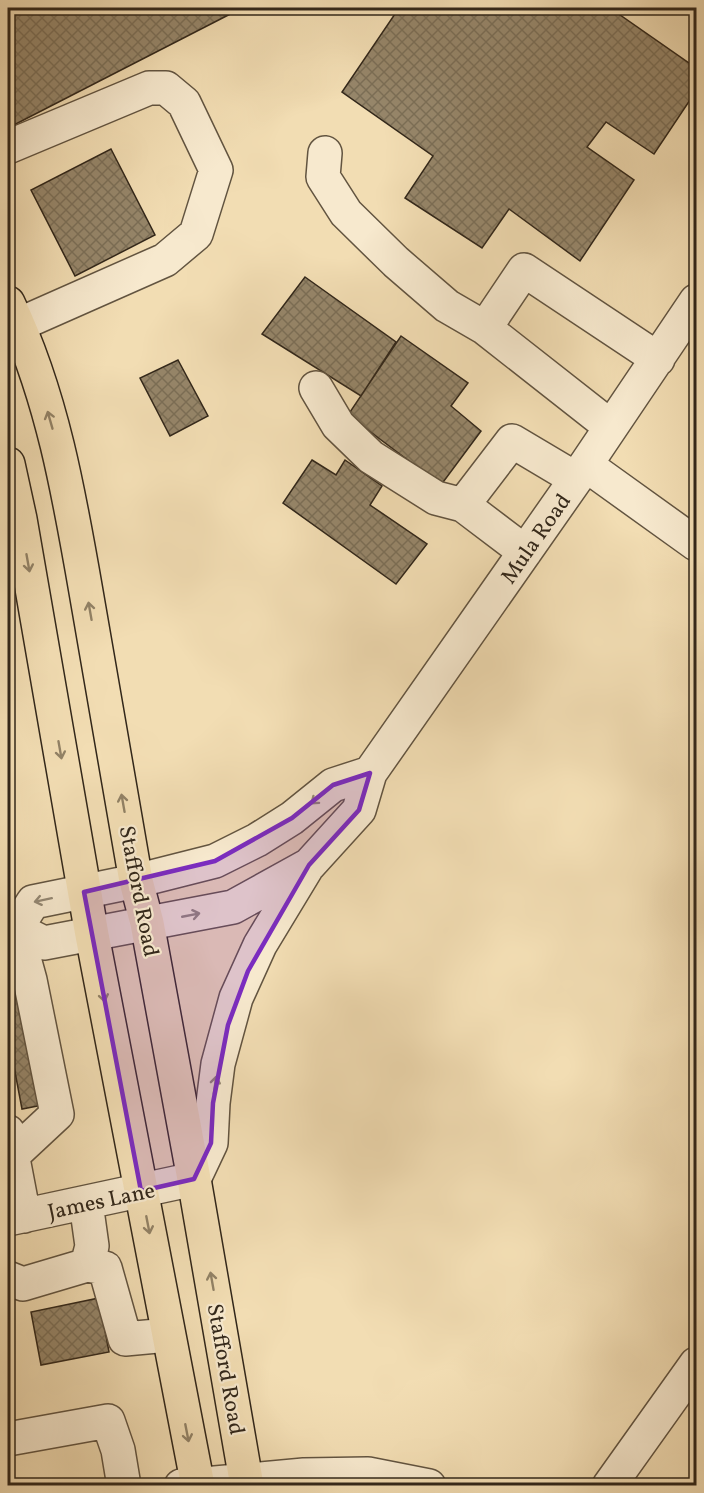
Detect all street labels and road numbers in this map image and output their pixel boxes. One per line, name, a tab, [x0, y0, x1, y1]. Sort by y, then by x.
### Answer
street label: Mula Road	[495, 488, 580, 591]
street label: Stafford Road	[110, 823, 165, 960]
street label: James Lane	[45, 1176, 158, 1229]
street label: Stafford Road	[198, 1301, 251, 1438]

